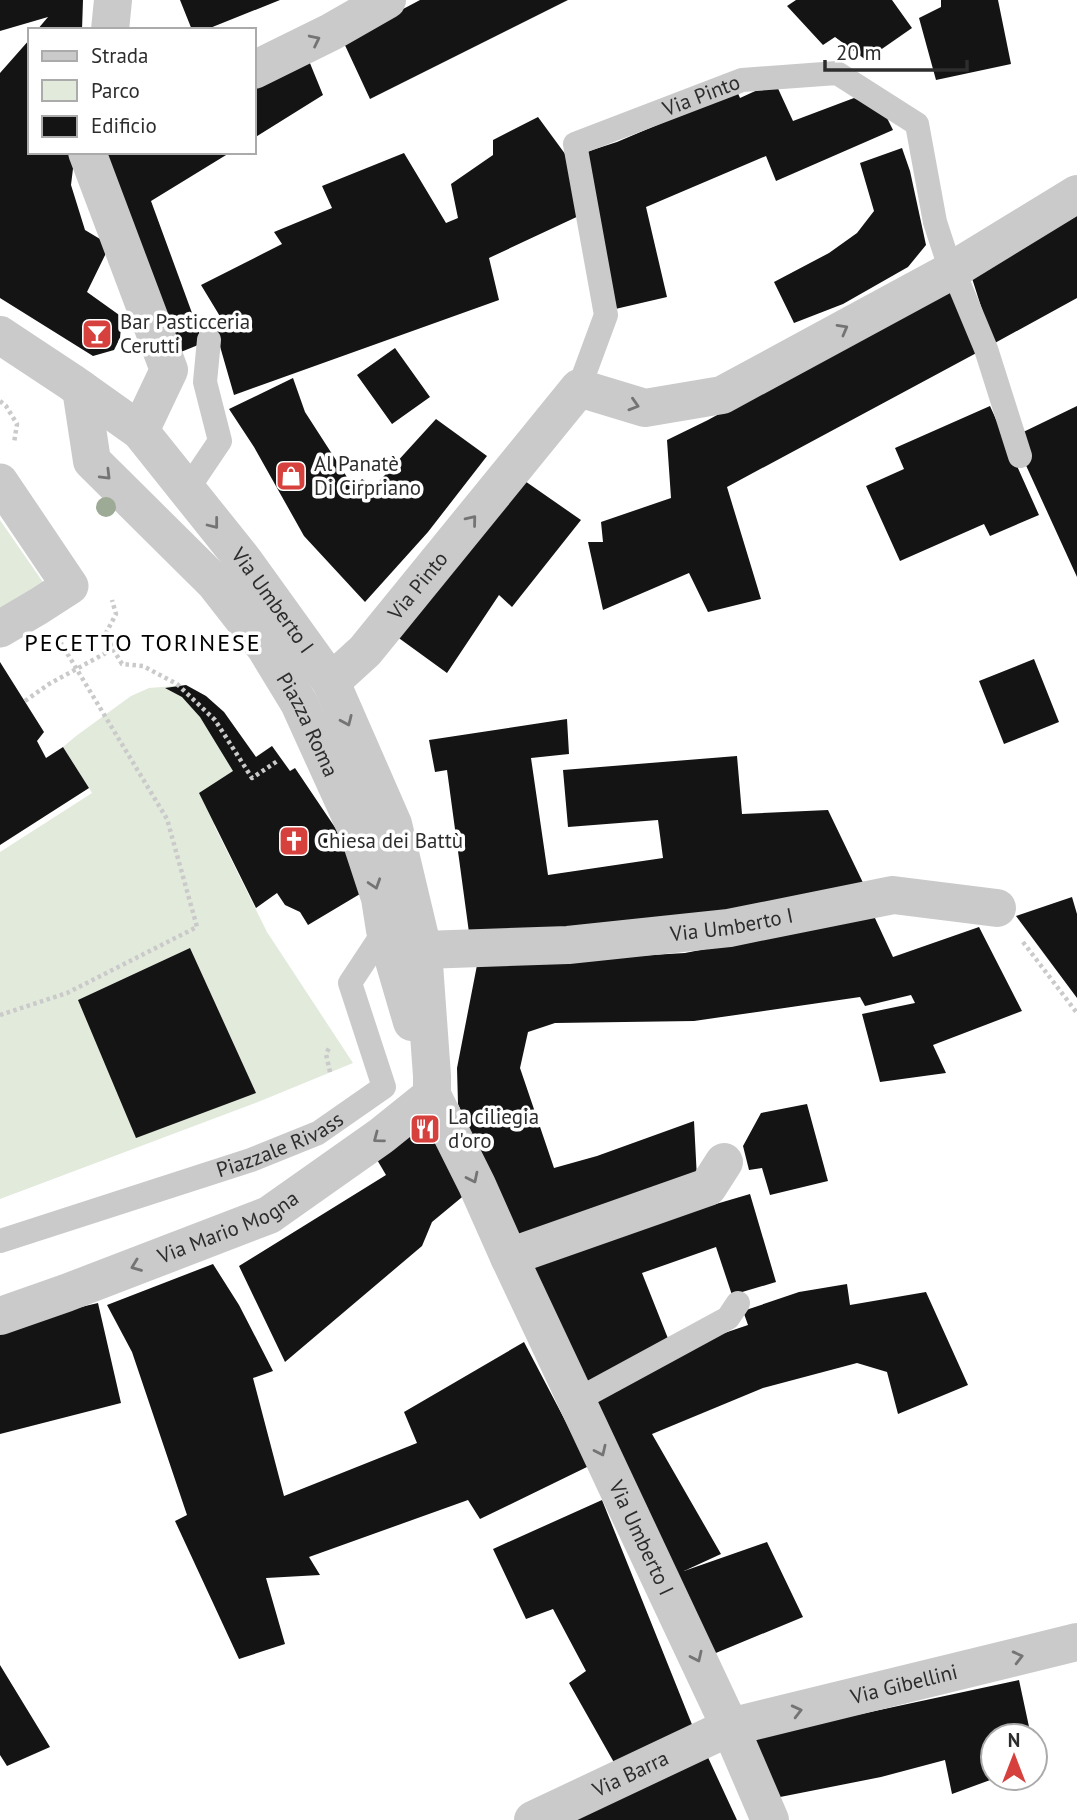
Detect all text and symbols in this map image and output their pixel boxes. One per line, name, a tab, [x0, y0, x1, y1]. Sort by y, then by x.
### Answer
legend	[28, 28, 256, 154]
scale bar	[825, 28, 967, 72]
one-way arrow	[308, 34, 320, 48]
text: 20 m	[836, 39, 882, 66]
text: Strada	[91, 42, 149, 69]
street label: Via Pinto	[658, 68, 744, 122]
text: Parco	[91, 77, 140, 104]
text: Edificio	[91, 112, 157, 139]
place label: Bar Pasticceria Cerutti	[120, 308, 250, 359]
bar icon: Bar Pasticceria Cerutti	[80, 317, 114, 351]
one-way arrow	[836, 324, 848, 337]
one-way arrow	[628, 396, 640, 411]
place label: Al Panatè Di Cirpriano	[314, 450, 421, 501]
shop icon: Al Panatè Di Cirpriano	[274, 459, 308, 493]
one-way arrow	[98, 467, 110, 479]
one-way arrow	[463, 516, 476, 528]
one-way arrow	[206, 517, 219, 529]
street label: Via Umberto I	[225, 541, 320, 659]
street label: Via Pinto	[381, 546, 454, 626]
district label: PECETTO TORINESE	[24, 627, 262, 658]
street label: Piazza Roma	[271, 667, 345, 781]
one-way arrow	[339, 714, 353, 726]
church icon: Chiesa dei Battù	[277, 824, 311, 858]
place label: Chiesa dei Battù	[317, 827, 463, 854]
one-way arrow	[367, 878, 382, 890]
street label: Via Umberto I	[668, 901, 795, 947]
place label: La ciliegia d'oro	[448, 1103, 539, 1154]
street label: Piazzale Rivass	[213, 1106, 348, 1183]
restaurant icon: La ciliegia d'oro	[408, 1112, 442, 1146]
one-way arrow	[374, 1129, 386, 1142]
one-way arrow	[465, 1171, 479, 1183]
street label: Via Mario Mogna	[153, 1184, 304, 1270]
one-way arrow	[131, 1258, 143, 1272]
one-way arrow	[593, 1444, 607, 1456]
street label: Via Umberto I	[603, 1475, 680, 1600]
one-way arrow	[689, 1650, 703, 1662]
one-way arrow	[1012, 1651, 1024, 1665]
street label: Via Gibellini	[847, 1658, 960, 1710]
one-way arrow	[791, 1705, 803, 1719]
north arrow	[979, 1722, 1049, 1792]
text: N	[1008, 1728, 1020, 1752]
street label: Via Barra	[587, 1744, 673, 1803]

